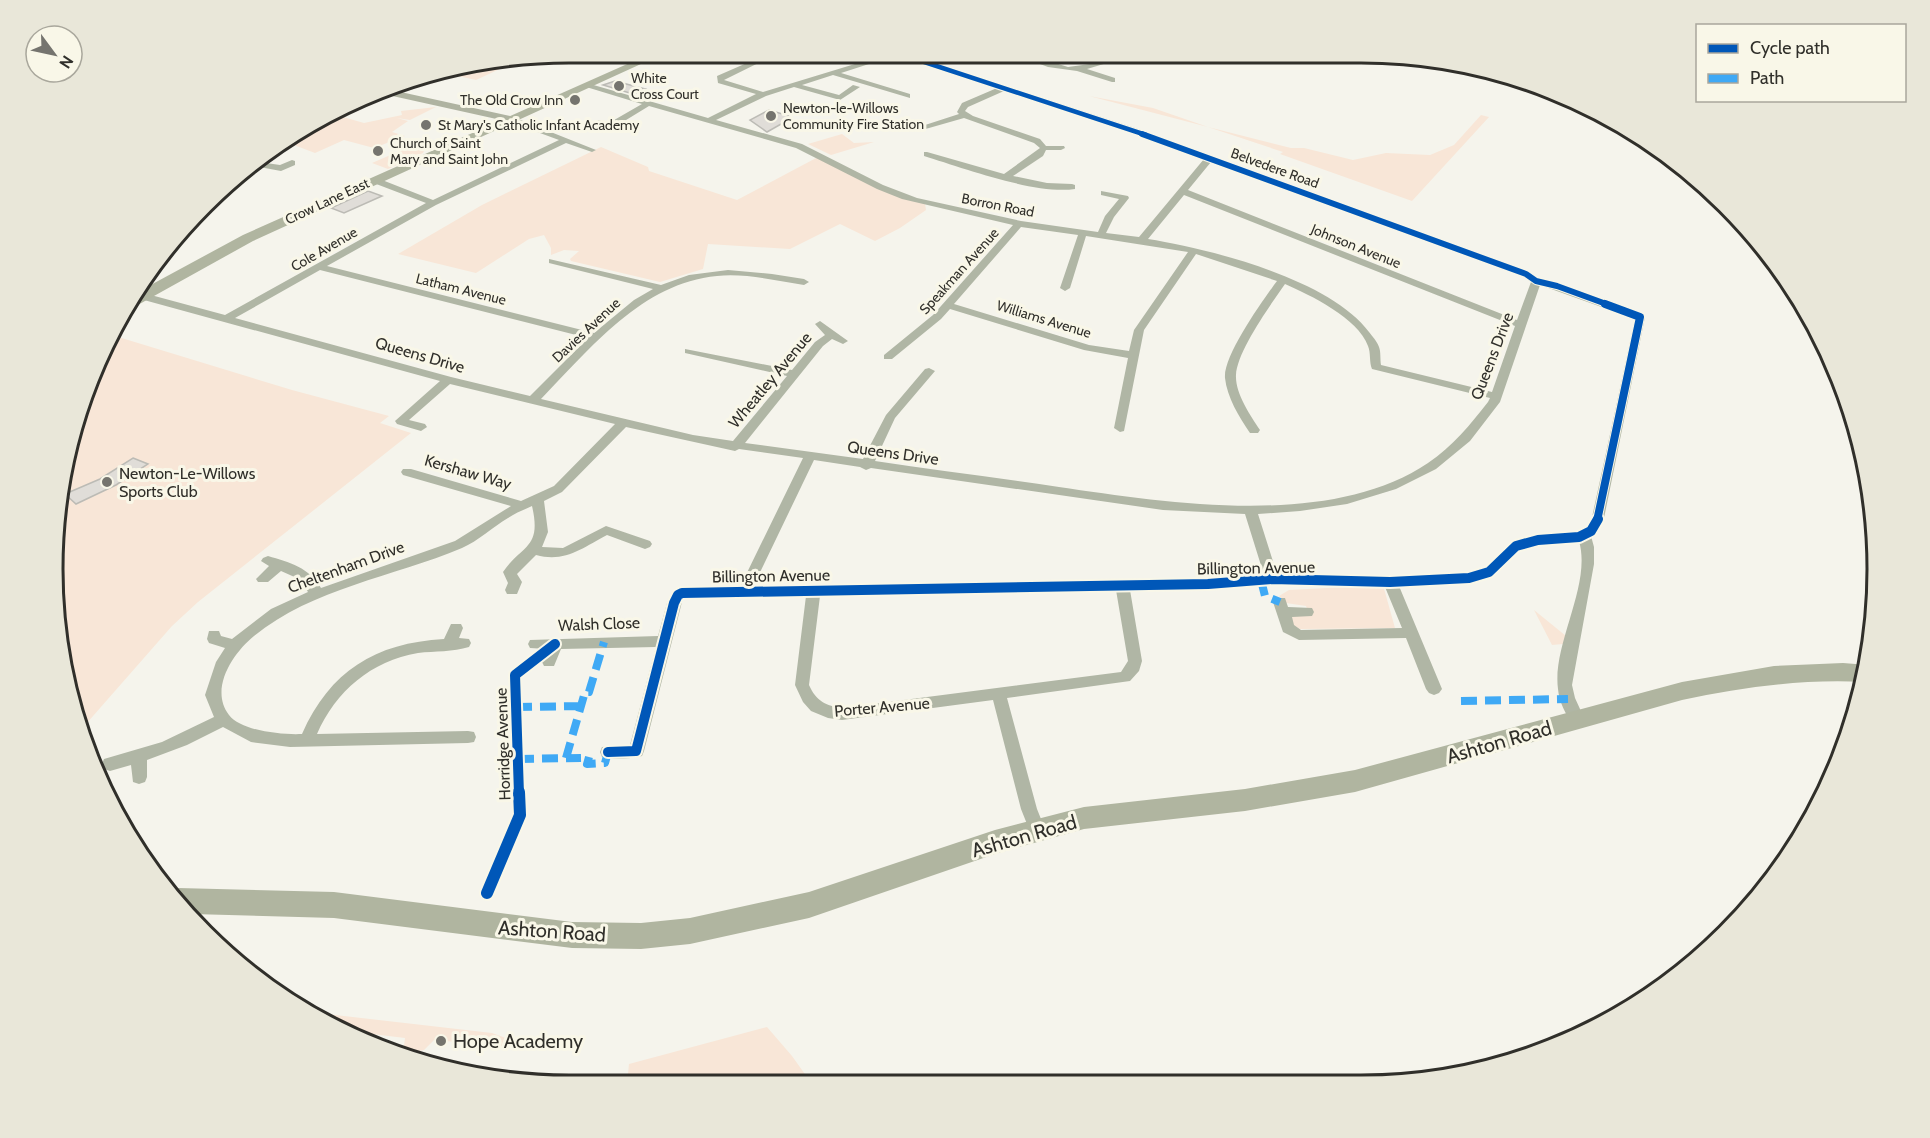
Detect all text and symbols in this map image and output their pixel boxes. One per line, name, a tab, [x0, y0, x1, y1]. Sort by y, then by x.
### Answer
north arrow	[24, 24, 84, 84]
legend	[1696, 24, 1906, 102]
text: Cycle path	[1750, 37, 1830, 59]
text: N	[55, 52, 77, 72]
text: Path	[1750, 67, 1784, 89]
place label: White Cross Court	[631, 69, 699, 103]
marker: White Cross Court	[612, 79, 626, 93]
place label: The Old Crow Inn	[460, 91, 563, 109]
marker: The Old Crow Inn	[568, 93, 582, 107]
place label: Newton-le-Willows Community Fire Station	[783, 99, 924, 133]
marker: Newton-le-Willows Community Fire Station	[764, 109, 778, 123]
place label: St Mary's Catholic Infant Academy	[438, 116, 639, 134]
marker: St Mary's Catholic Infant Academy	[419, 118, 433, 132]
place label: Church of Saint Mary and Saint John	[390, 134, 508, 168]
marker: Church of Saint Mary and Saint John	[371, 144, 385, 158]
street label: Belvedere Road	[1228, 144, 1322, 192]
street label: Crow Lane East	[282, 174, 372, 228]
street label: Borron Road	[960, 189, 1036, 221]
street label: Johnson Avenue	[1307, 219, 1404, 272]
street label: Cole Avenue	[287, 223, 361, 275]
street label: Speakman Avenue	[915, 224, 1003, 318]
street label: Latham Avenue	[414, 269, 508, 309]
street label: Davies Avenue	[548, 294, 624, 366]
street label: Williams Avenue	[994, 296, 1094, 342]
street label: Queens Drive	[1467, 310, 1517, 402]
street label: Wheatley Avenue	[724, 328, 816, 432]
street label: Queens Drive	[373, 333, 467, 377]
street label: Queens Drive	[846, 437, 940, 469]
street label: Kershaw Way	[422, 451, 514, 493]
place label: Newton-Le-Willows Sports Club	[119, 464, 256, 501]
marker: Newton-Le-Willows Sports Club	[100, 475, 114, 489]
street label: Cheltenham Drive	[285, 537, 407, 597]
street label: Billington Avenue	[1197, 557, 1315, 579]
street label: Billington Avenue	[712, 565, 830, 587]
street label: Walsh Close	[558, 613, 640, 635]
street label: Horridge Avenue	[492, 687, 514, 801]
street label: Porter Avenue	[833, 693, 931, 721]
street label: Ashton Road	[1444, 716, 1554, 768]
street label: Ashton Road	[969, 810, 1079, 862]
street label: Ashton Road	[497, 915, 607, 947]
place label: Hope Academy	[453, 1029, 583, 1053]
marker: Hope Academy	[434, 1034, 448, 1048]

